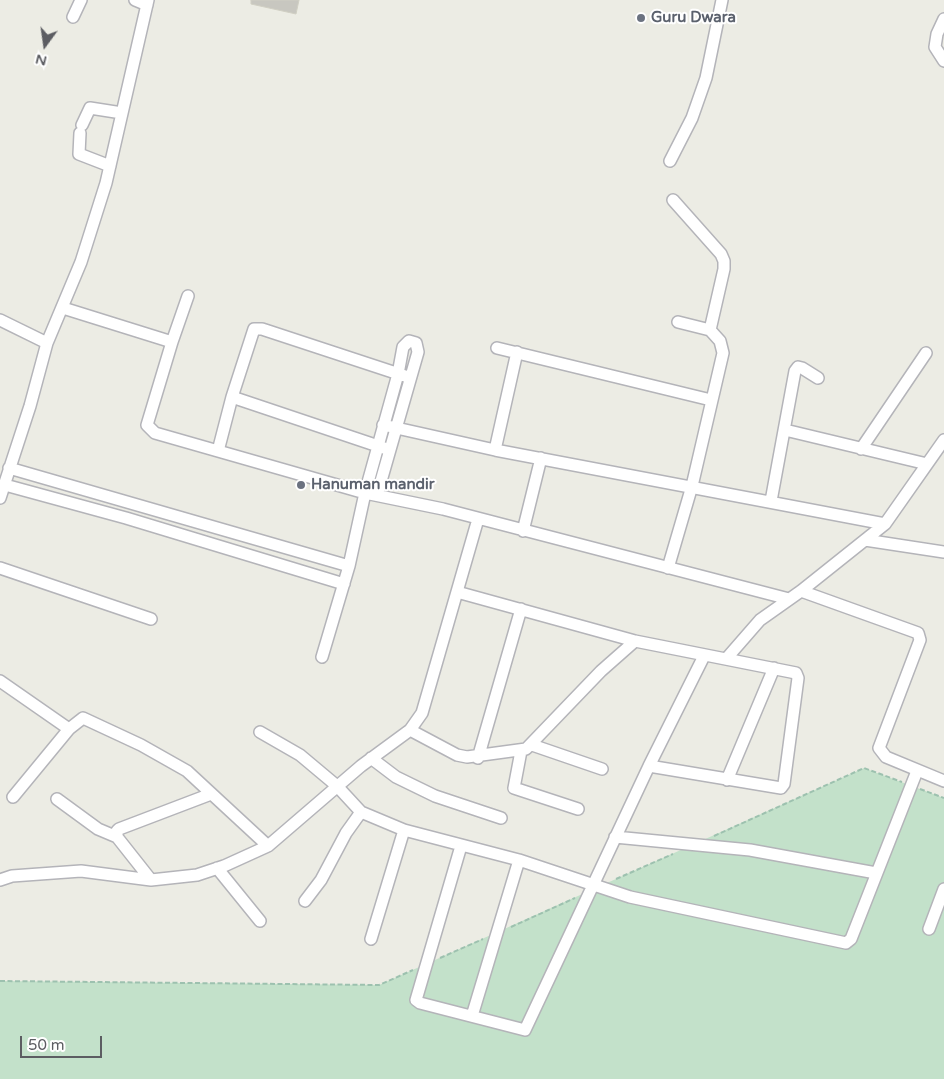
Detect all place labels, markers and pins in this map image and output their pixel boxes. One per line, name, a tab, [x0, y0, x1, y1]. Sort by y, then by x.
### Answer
place label: Guru Dwara	[651, 9, 736, 27]
marker: Guru Dwara	[635, 12, 647, 24]
place label: Hanuman mandir	[311, 476, 434, 494]
marker: Hanuman mandir	[295, 479, 307, 491]

